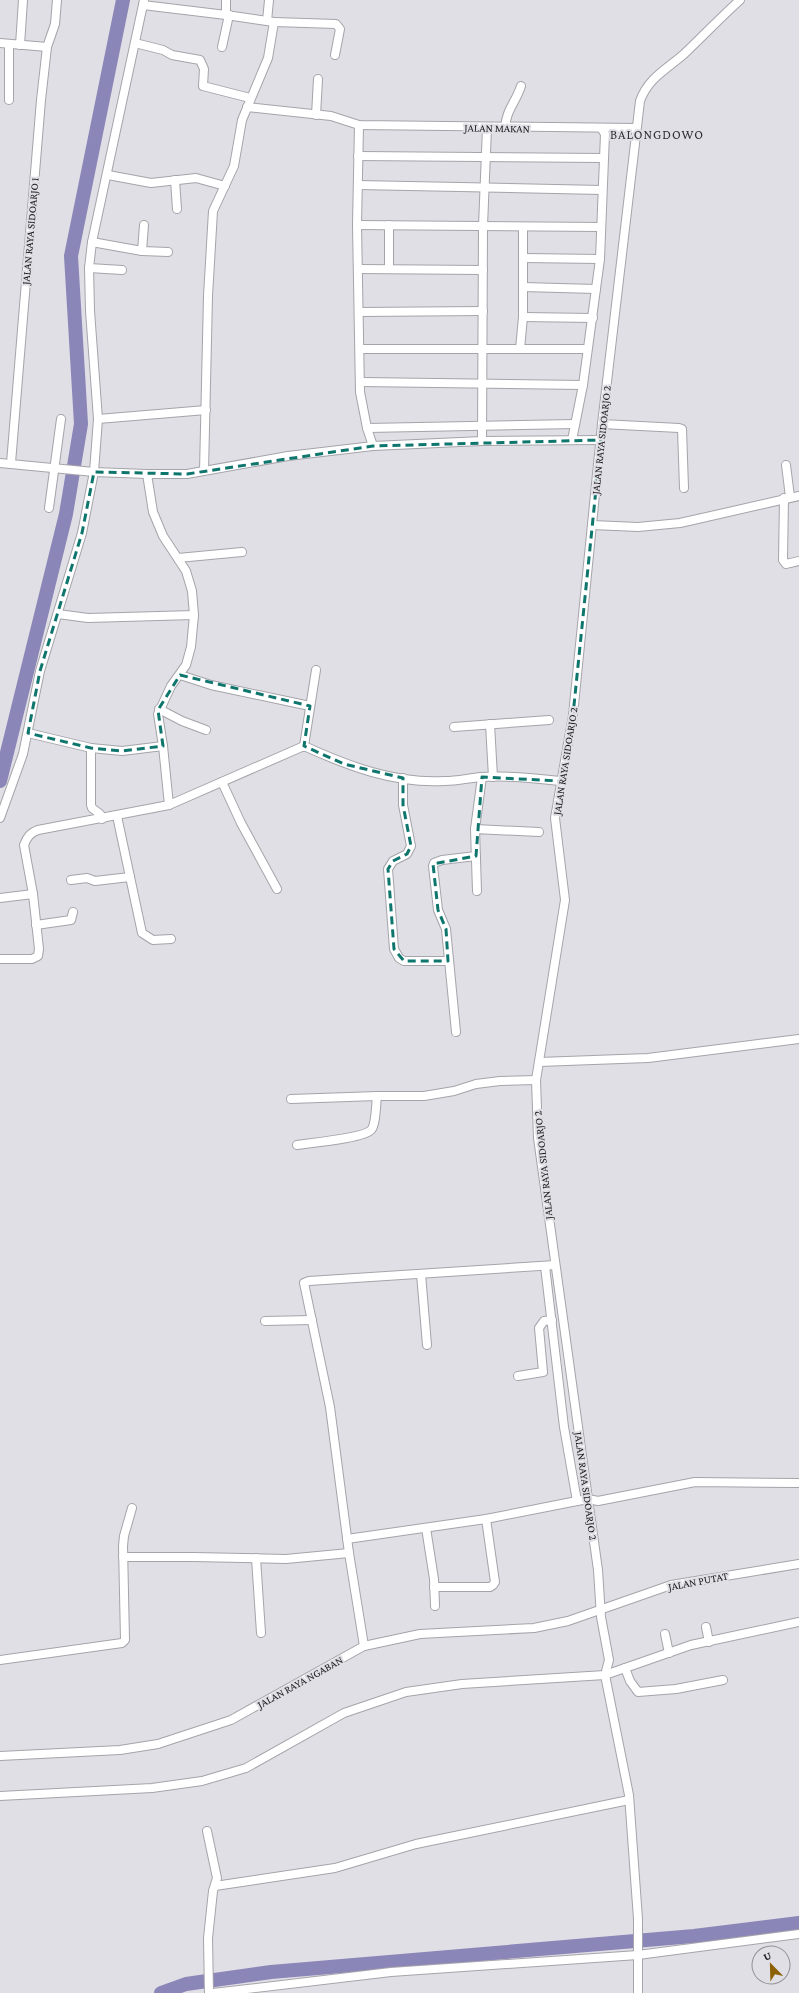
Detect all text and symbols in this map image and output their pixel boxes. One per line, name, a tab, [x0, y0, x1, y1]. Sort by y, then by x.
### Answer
street label: JALAN MAKAN	[463, 121, 530, 136]
district label: BALONGDOWO	[610, 127, 704, 142]
street label: JALAN RAYA SIDOARJO 1	[19, 177, 42, 286]
street label: JALAN RAYA SIDOARJO 2	[589, 385, 614, 496]
street label: JALAN RAYA SIDOARJO 2	[550, 706, 580, 817]
street label: JALAN RAYA SIDOARJO 2	[531, 1110, 556, 1221]
street label: JALAN RAYA SIDOARJO 2	[571, 1430, 600, 1541]
street label: JALAN PUTAT	[666, 1569, 729, 1594]
street label: JALAN RAYA NGABAN	[254, 1654, 345, 1712]
north arrow	[751, 1945, 791, 1985]
text: U	[761, 1949, 773, 1963]

